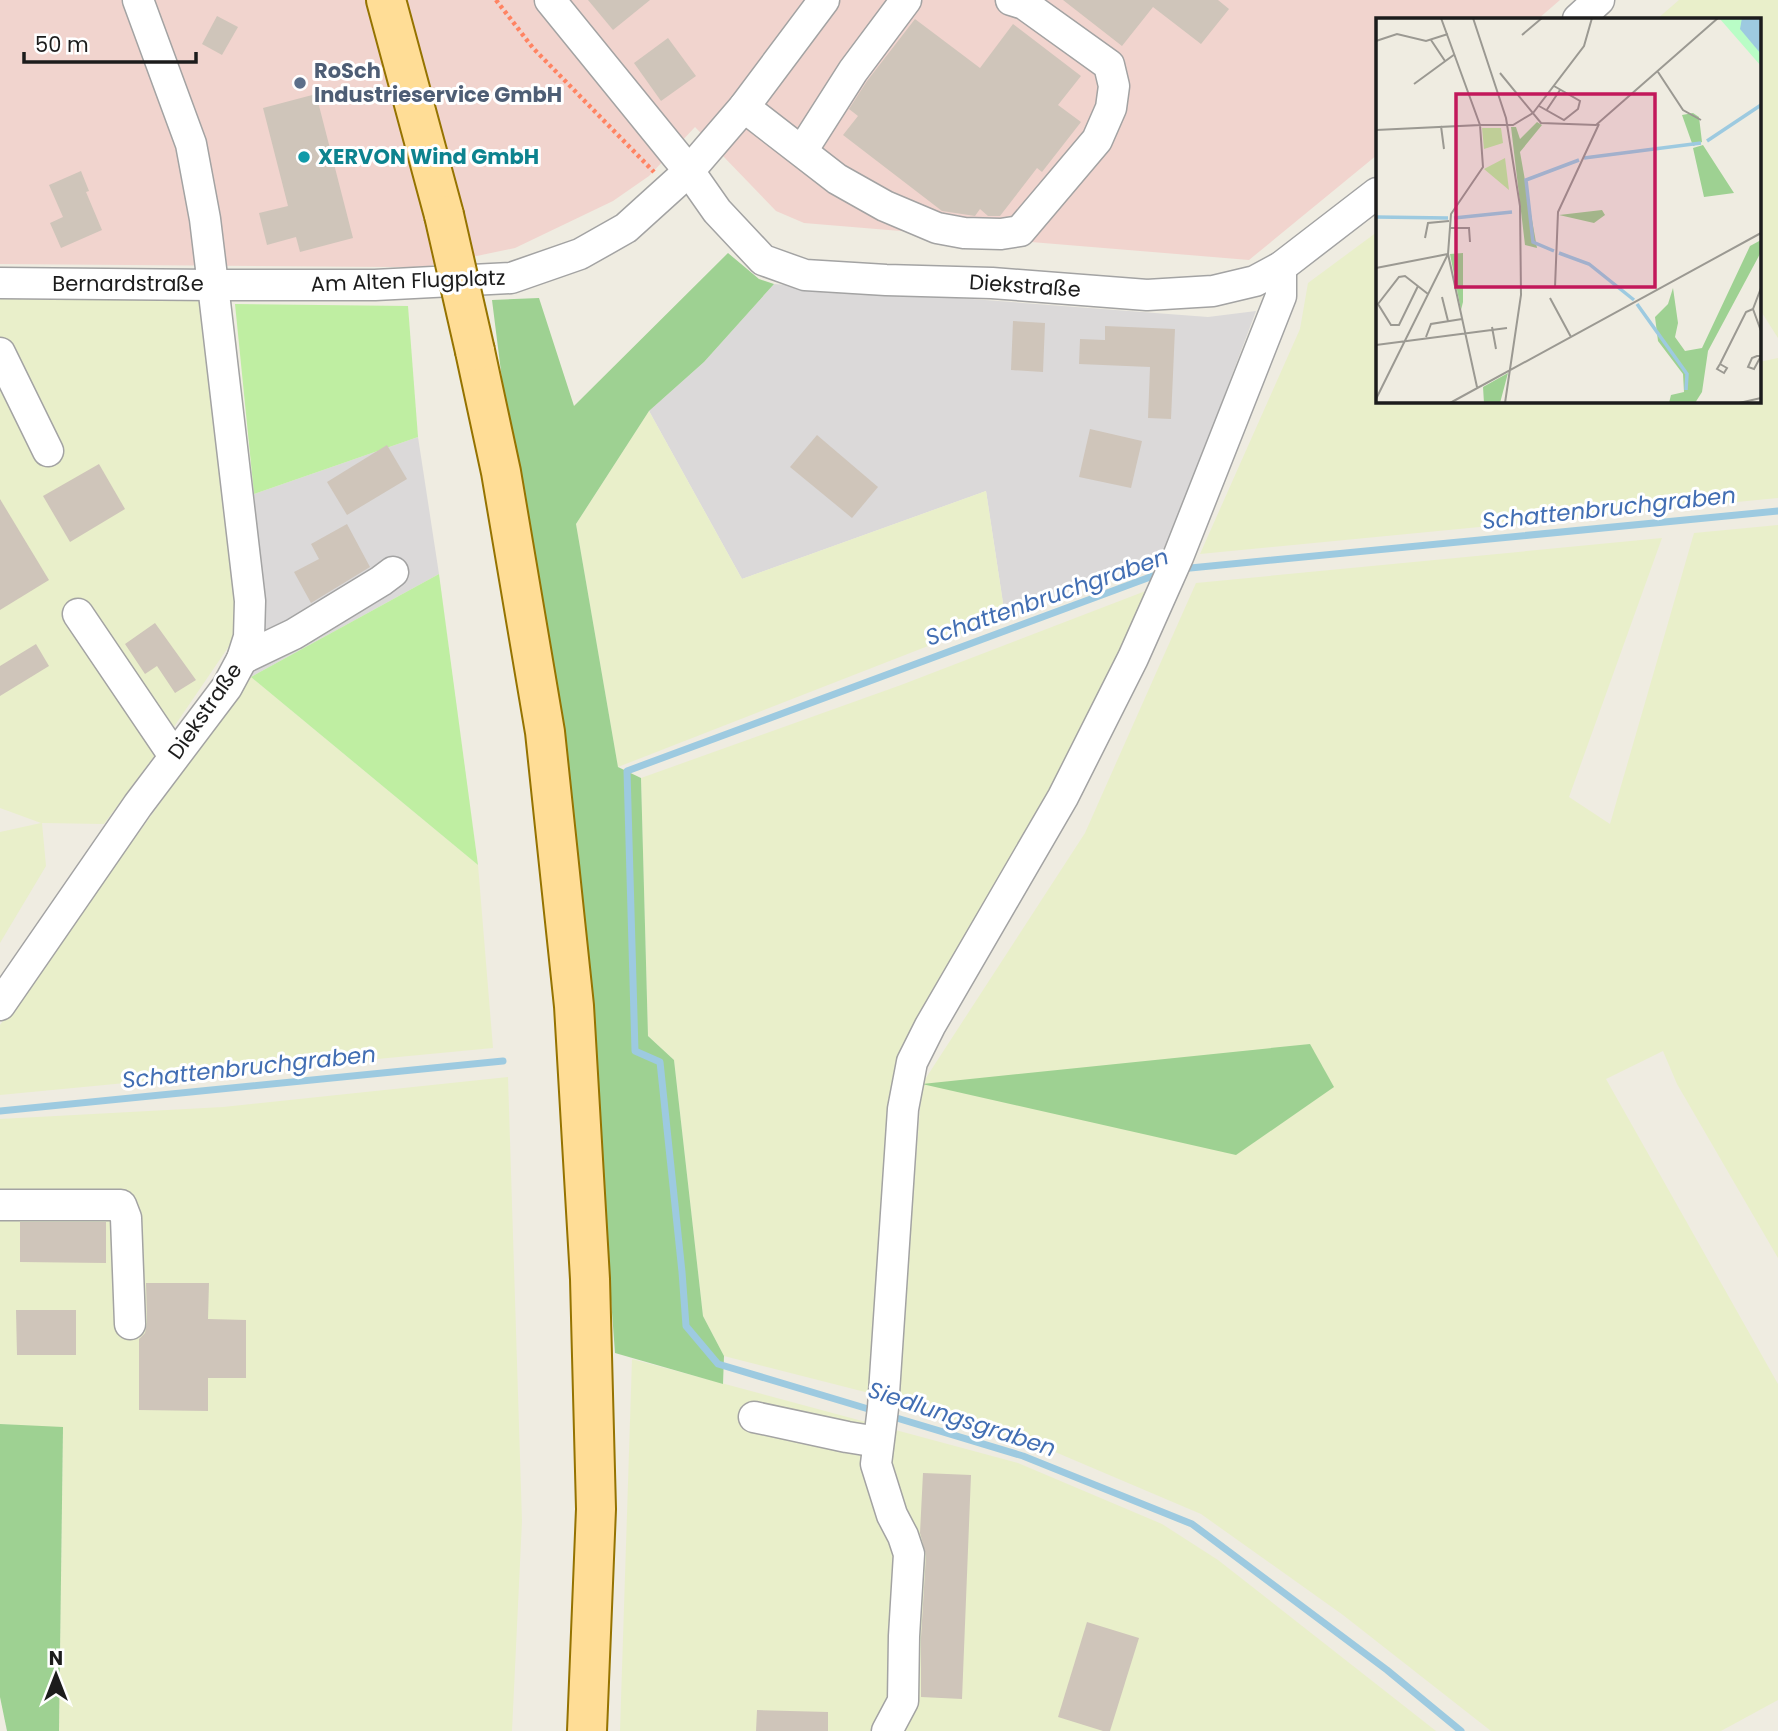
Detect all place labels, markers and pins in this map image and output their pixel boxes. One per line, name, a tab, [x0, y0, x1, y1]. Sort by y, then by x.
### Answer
place label: RoSch Industrieservice GmbH	[314, 56, 562, 109]
marker: RoSch Industrieservice GmbH	[292, 75, 308, 91]
place label: XERVON Wind GmbH	[318, 142, 539, 171]
marker: XERVON Wind GmbH	[296, 149, 312, 165]

